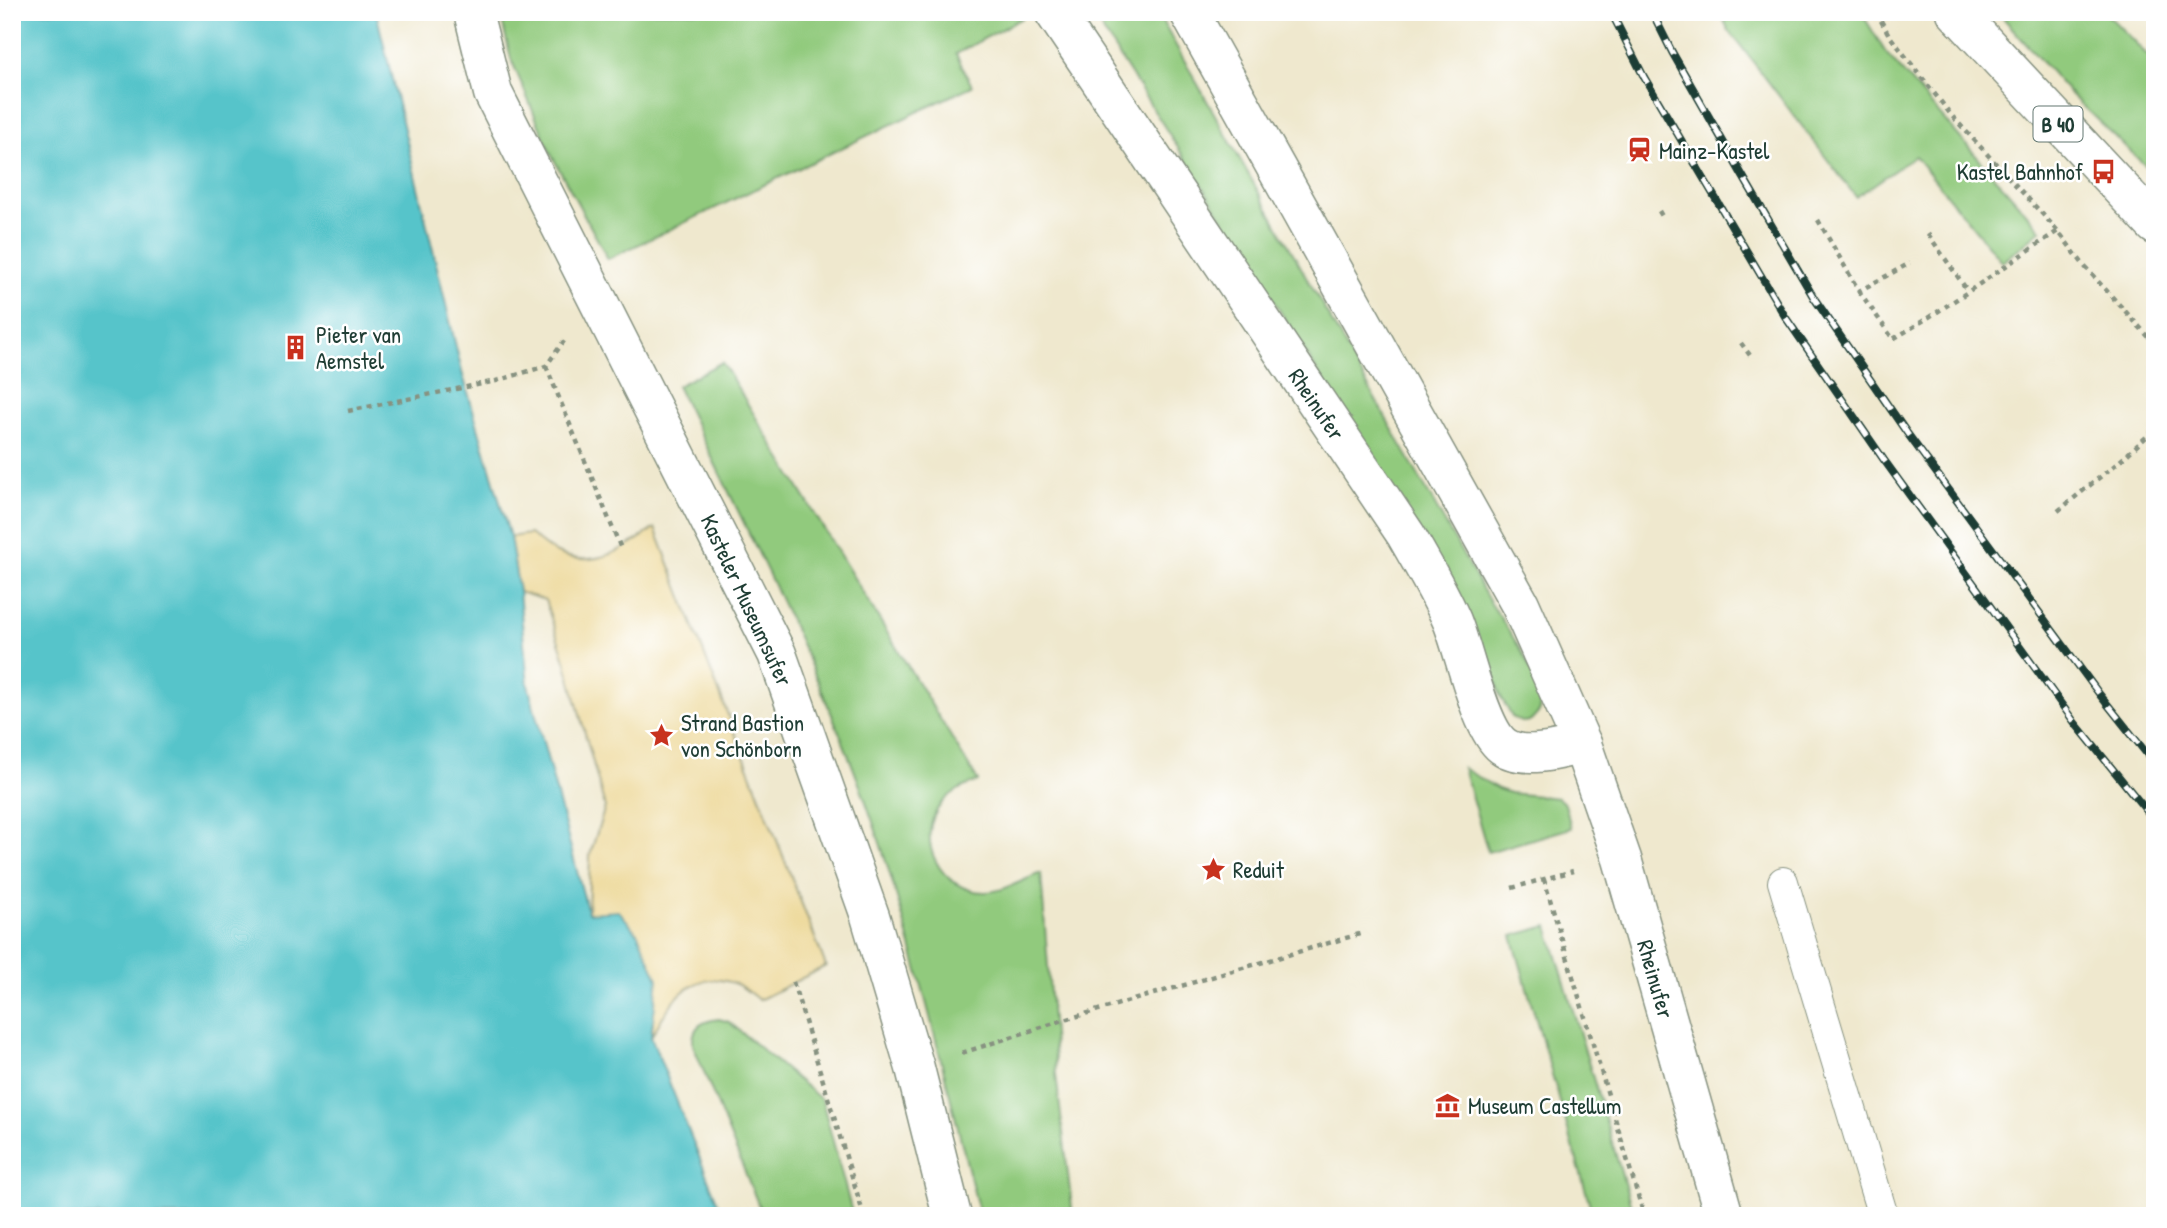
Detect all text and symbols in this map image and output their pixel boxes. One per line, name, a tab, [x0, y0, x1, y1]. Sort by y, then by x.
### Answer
road number: B 40	[2034, 106, 2082, 142]
place label: Mainz-Kastel	[1659, 135, 1770, 166]
station icon: Mainz-Kastel	[1625, 136, 1653, 164]
place label: Kastel Bahnhof	[1957, 156, 2084, 187]
bus stop icon: Kastel Bahnhof	[2089, 157, 2117, 185]
place label: Pieter van Aemstel	[316, 319, 401, 376]
building icon: Pieter van Aemstel	[282, 333, 310, 361]
street label: Rheinufer	[1282, 362, 1352, 446]
street label: Kasteler Museumsufer	[694, 509, 801, 691]
place label: Strand Bastion von Schönborn	[681, 707, 804, 764]
place icon: Strand Bastion von Schönborn	[647, 721, 675, 749]
place label: Reduit	[1233, 854, 1285, 885]
place icon: Reduit	[1199, 855, 1227, 883]
street label: Rheinufer	[1630, 936, 1682, 1022]
place label: Museum Castellum	[1468, 1090, 1621, 1121]
museum icon: Museum Castellum	[1434, 1091, 1462, 1119]

